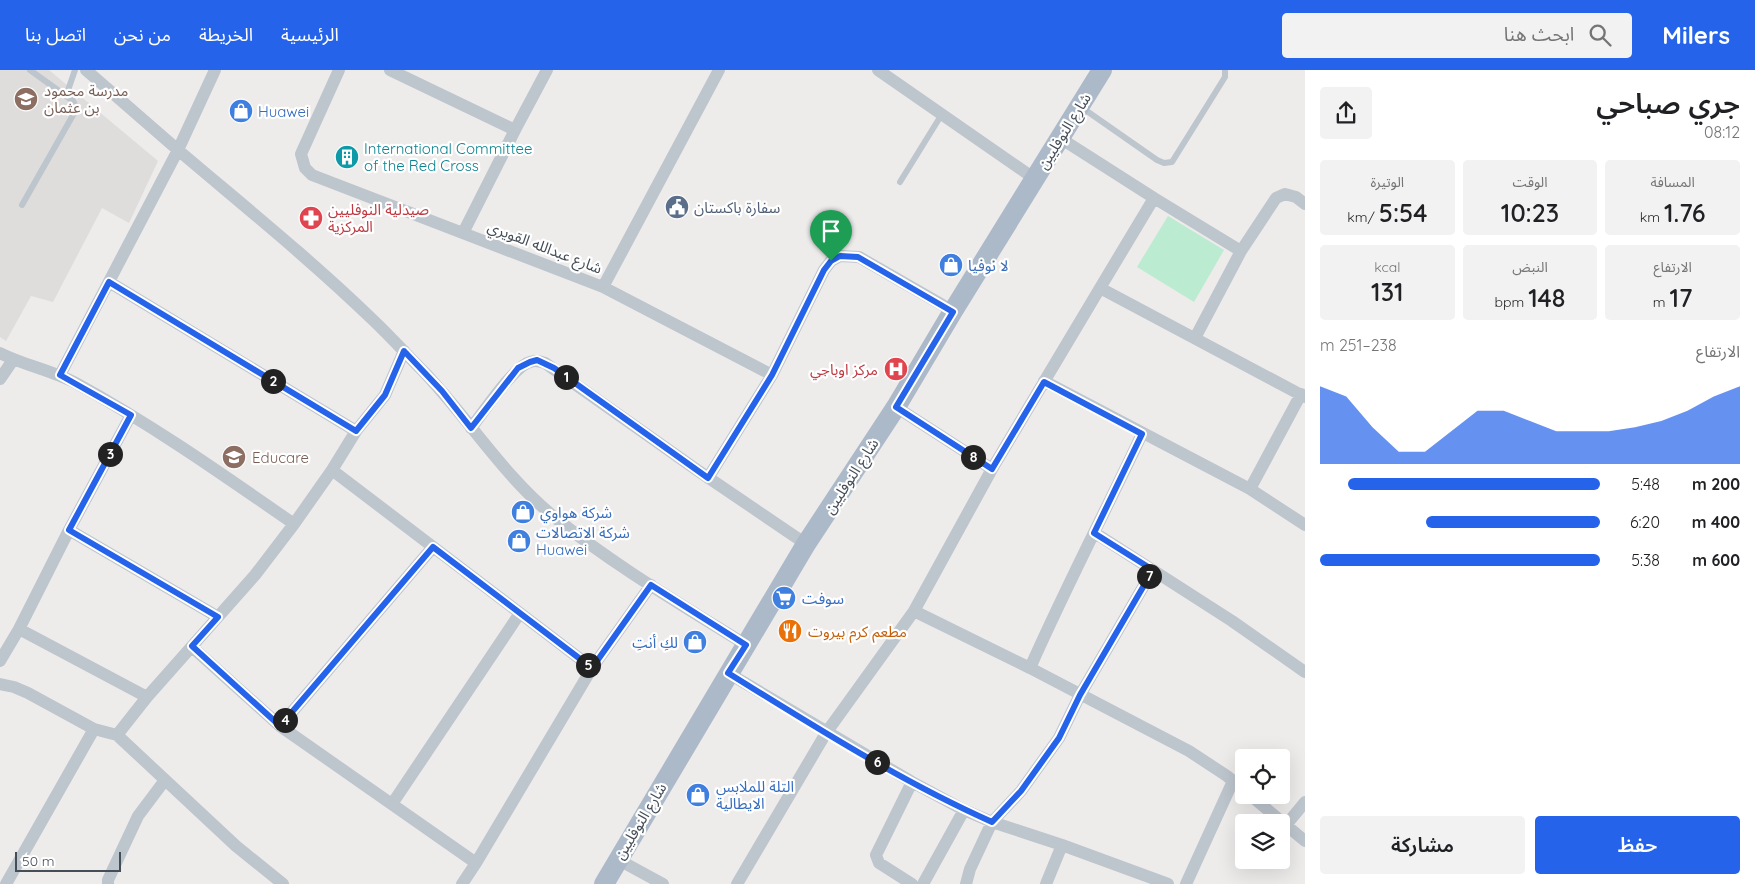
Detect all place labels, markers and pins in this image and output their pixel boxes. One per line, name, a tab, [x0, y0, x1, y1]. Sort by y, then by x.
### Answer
place label: مدرسة محمود بن عثمان	[44, 81, 128, 117]
school or university icon: مدرسة محمود بن عثمان	[13, 86, 39, 112]
shop icon: Huawei	[228, 98, 254, 124]
place label: Huawei	[258, 102, 309, 121]
place label: International Committee of the Red Cross	[364, 139, 533, 175]
building icon: International Committee of the Red Cross	[334, 144, 360, 170]
public building icon: سفارة باكستان	[664, 194, 690, 220]
place label: سفارة باكستان	[694, 198, 780, 217]
place label: صيدلية النوفليين المركزية	[328, 200, 429, 236]
pharmacy icon: صيدلية النوفليين المركزية	[298, 205, 324, 231]
pin	[810, 210, 852, 261]
shop icon: لا نوفيا	[938, 252, 964, 278]
place label: لا نوفيا	[968, 256, 1009, 275]
hospital icon: مركز اوباجي	[883, 356, 909, 382]
place label: مركز اوباجي	[810, 360, 878, 381]
pin: 1	[554, 364, 578, 390]
pin: 2	[260, 368, 286, 394]
pin: 3	[98, 442, 122, 466]
school or university icon: Educare	[221, 444, 247, 470]
pin: 8	[960, 444, 986, 470]
place label: Educare	[252, 448, 309, 467]
shop icon: شركة هواوي	[510, 499, 536, 525]
place label: شركة هواوي	[540, 503, 612, 524]
place label: شركة الاتصالات Huawei	[536, 523, 630, 559]
shop icon: شركة الاتصالات Huawei	[506, 528, 532, 554]
pin: 7	[1136, 564, 1162, 588]
supermarket icon: سوفت	[771, 585, 797, 611]
place label: سوفت	[802, 589, 844, 608]
restaurant icon: مطعم كرم بيروت	[777, 618, 803, 644]
place label: مطعم كرم بيروت	[808, 622, 907, 643]
shop icon: لكِ أنتِ	[682, 629, 708, 655]
place label: لكِ أنتِ	[632, 633, 678, 652]
pin: 5	[576, 652, 600, 678]
pin: 4	[272, 708, 298, 732]
pin: 6	[864, 750, 890, 774]
place label: التلة للملابس الايطالية	[716, 777, 794, 813]
shop icon: التلة للملابس الايطالية	[685, 782, 711, 808]

